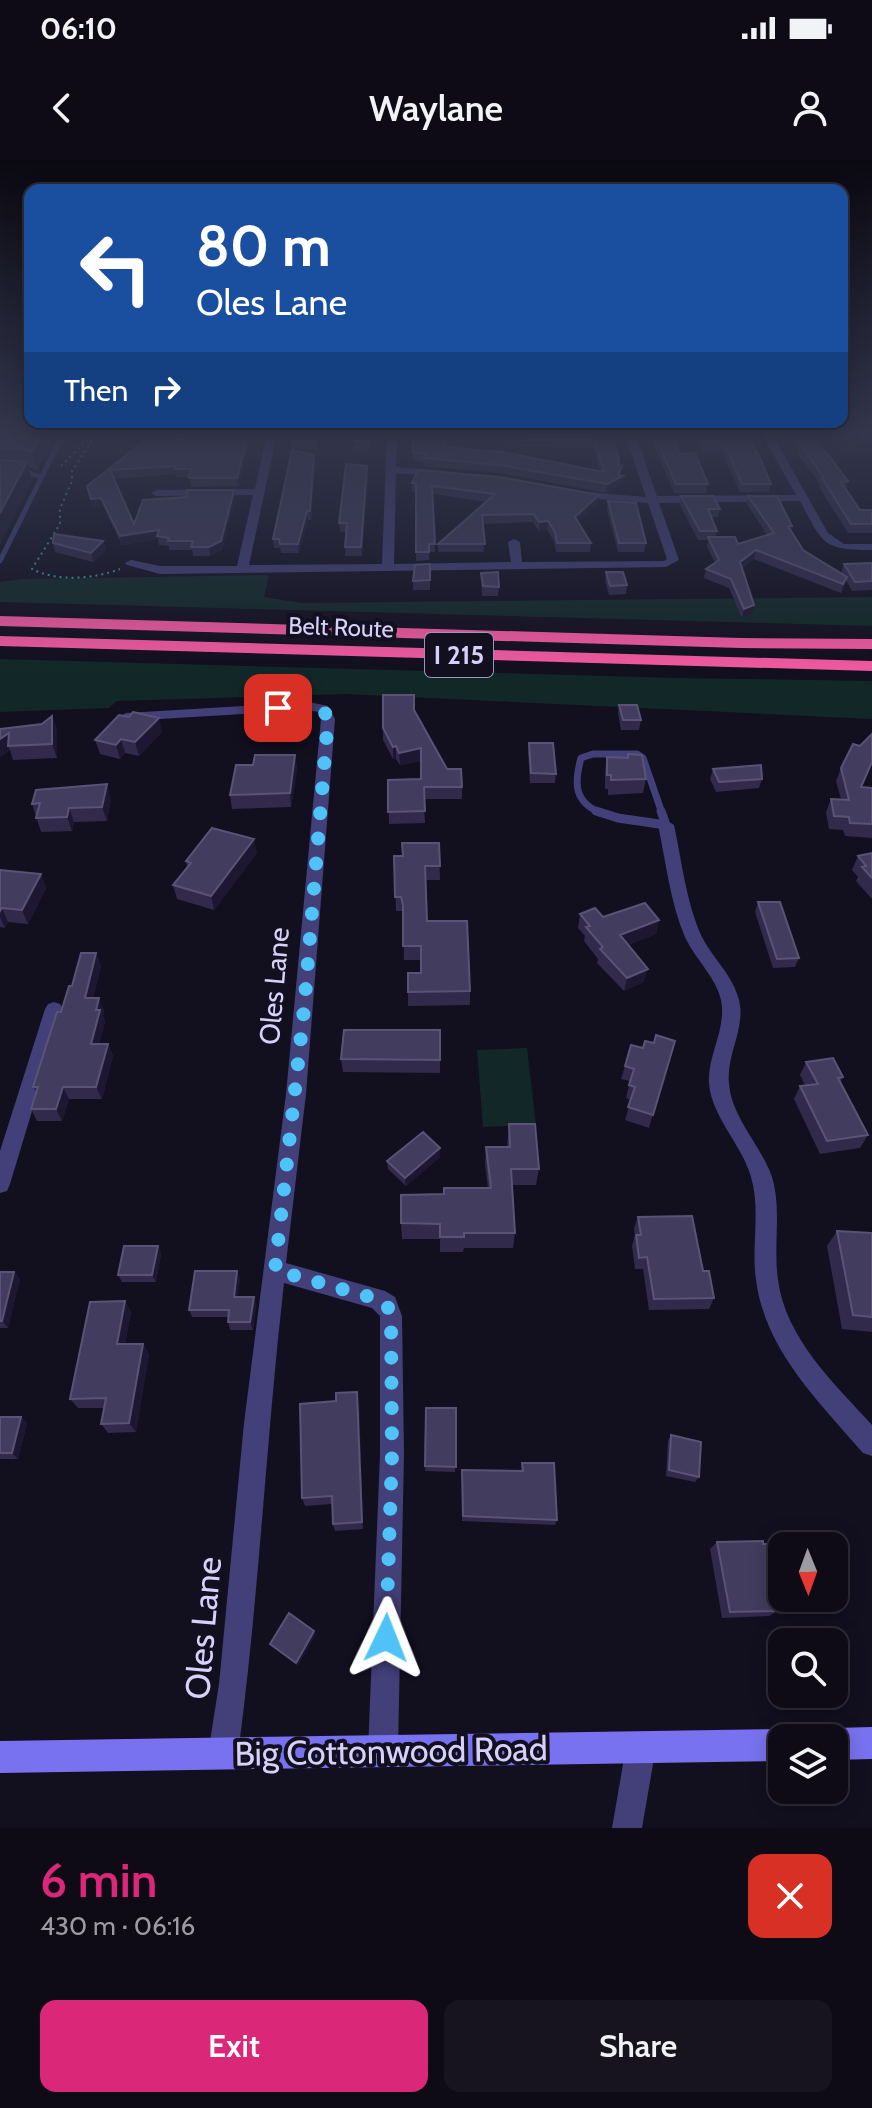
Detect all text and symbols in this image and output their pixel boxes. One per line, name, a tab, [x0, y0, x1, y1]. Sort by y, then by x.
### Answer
text: 06:10	[40, 10, 117, 47]
icon: back	[40, 86, 84, 130]
text: Waylane	[369, 86, 503, 130]
icon: person	[788, 86, 832, 130]
text: 80 m	[196, 212, 331, 280]
icon: left	[64, 216, 168, 320]
text: Oles Lane	[196, 280, 347, 324]
icon: right	[144, 368, 188, 412]
text: Then	[64, 372, 128, 409]
street label: Belt Route	[288, 611, 394, 643]
road number: I 215	[425, 633, 493, 677]
pin	[244, 674, 312, 742]
icon: arrive	[256, 686, 300, 730]
street label: Oles Lane	[252, 926, 296, 1046]
north arrow	[768, 1532, 848, 1612]
map controls	[768, 1532, 848, 1804]
street label: Oles Lane	[176, 1555, 230, 1701]
position arrow	[344, 1596, 428, 1680]
button: search	[768, 1628, 848, 1708]
button: layers	[768, 1724, 848, 1804]
street label: Big Cottonwood Road	[234, 1727, 548, 1775]
text: 6 min	[40, 1851, 157, 1909]
button: close	[748, 1854, 832, 1938]
text: 430 m · 06:16	[40, 1910, 195, 1942]
button: Exit	[40, 2000, 428, 2092]
button: Share	[444, 2000, 832, 2092]

